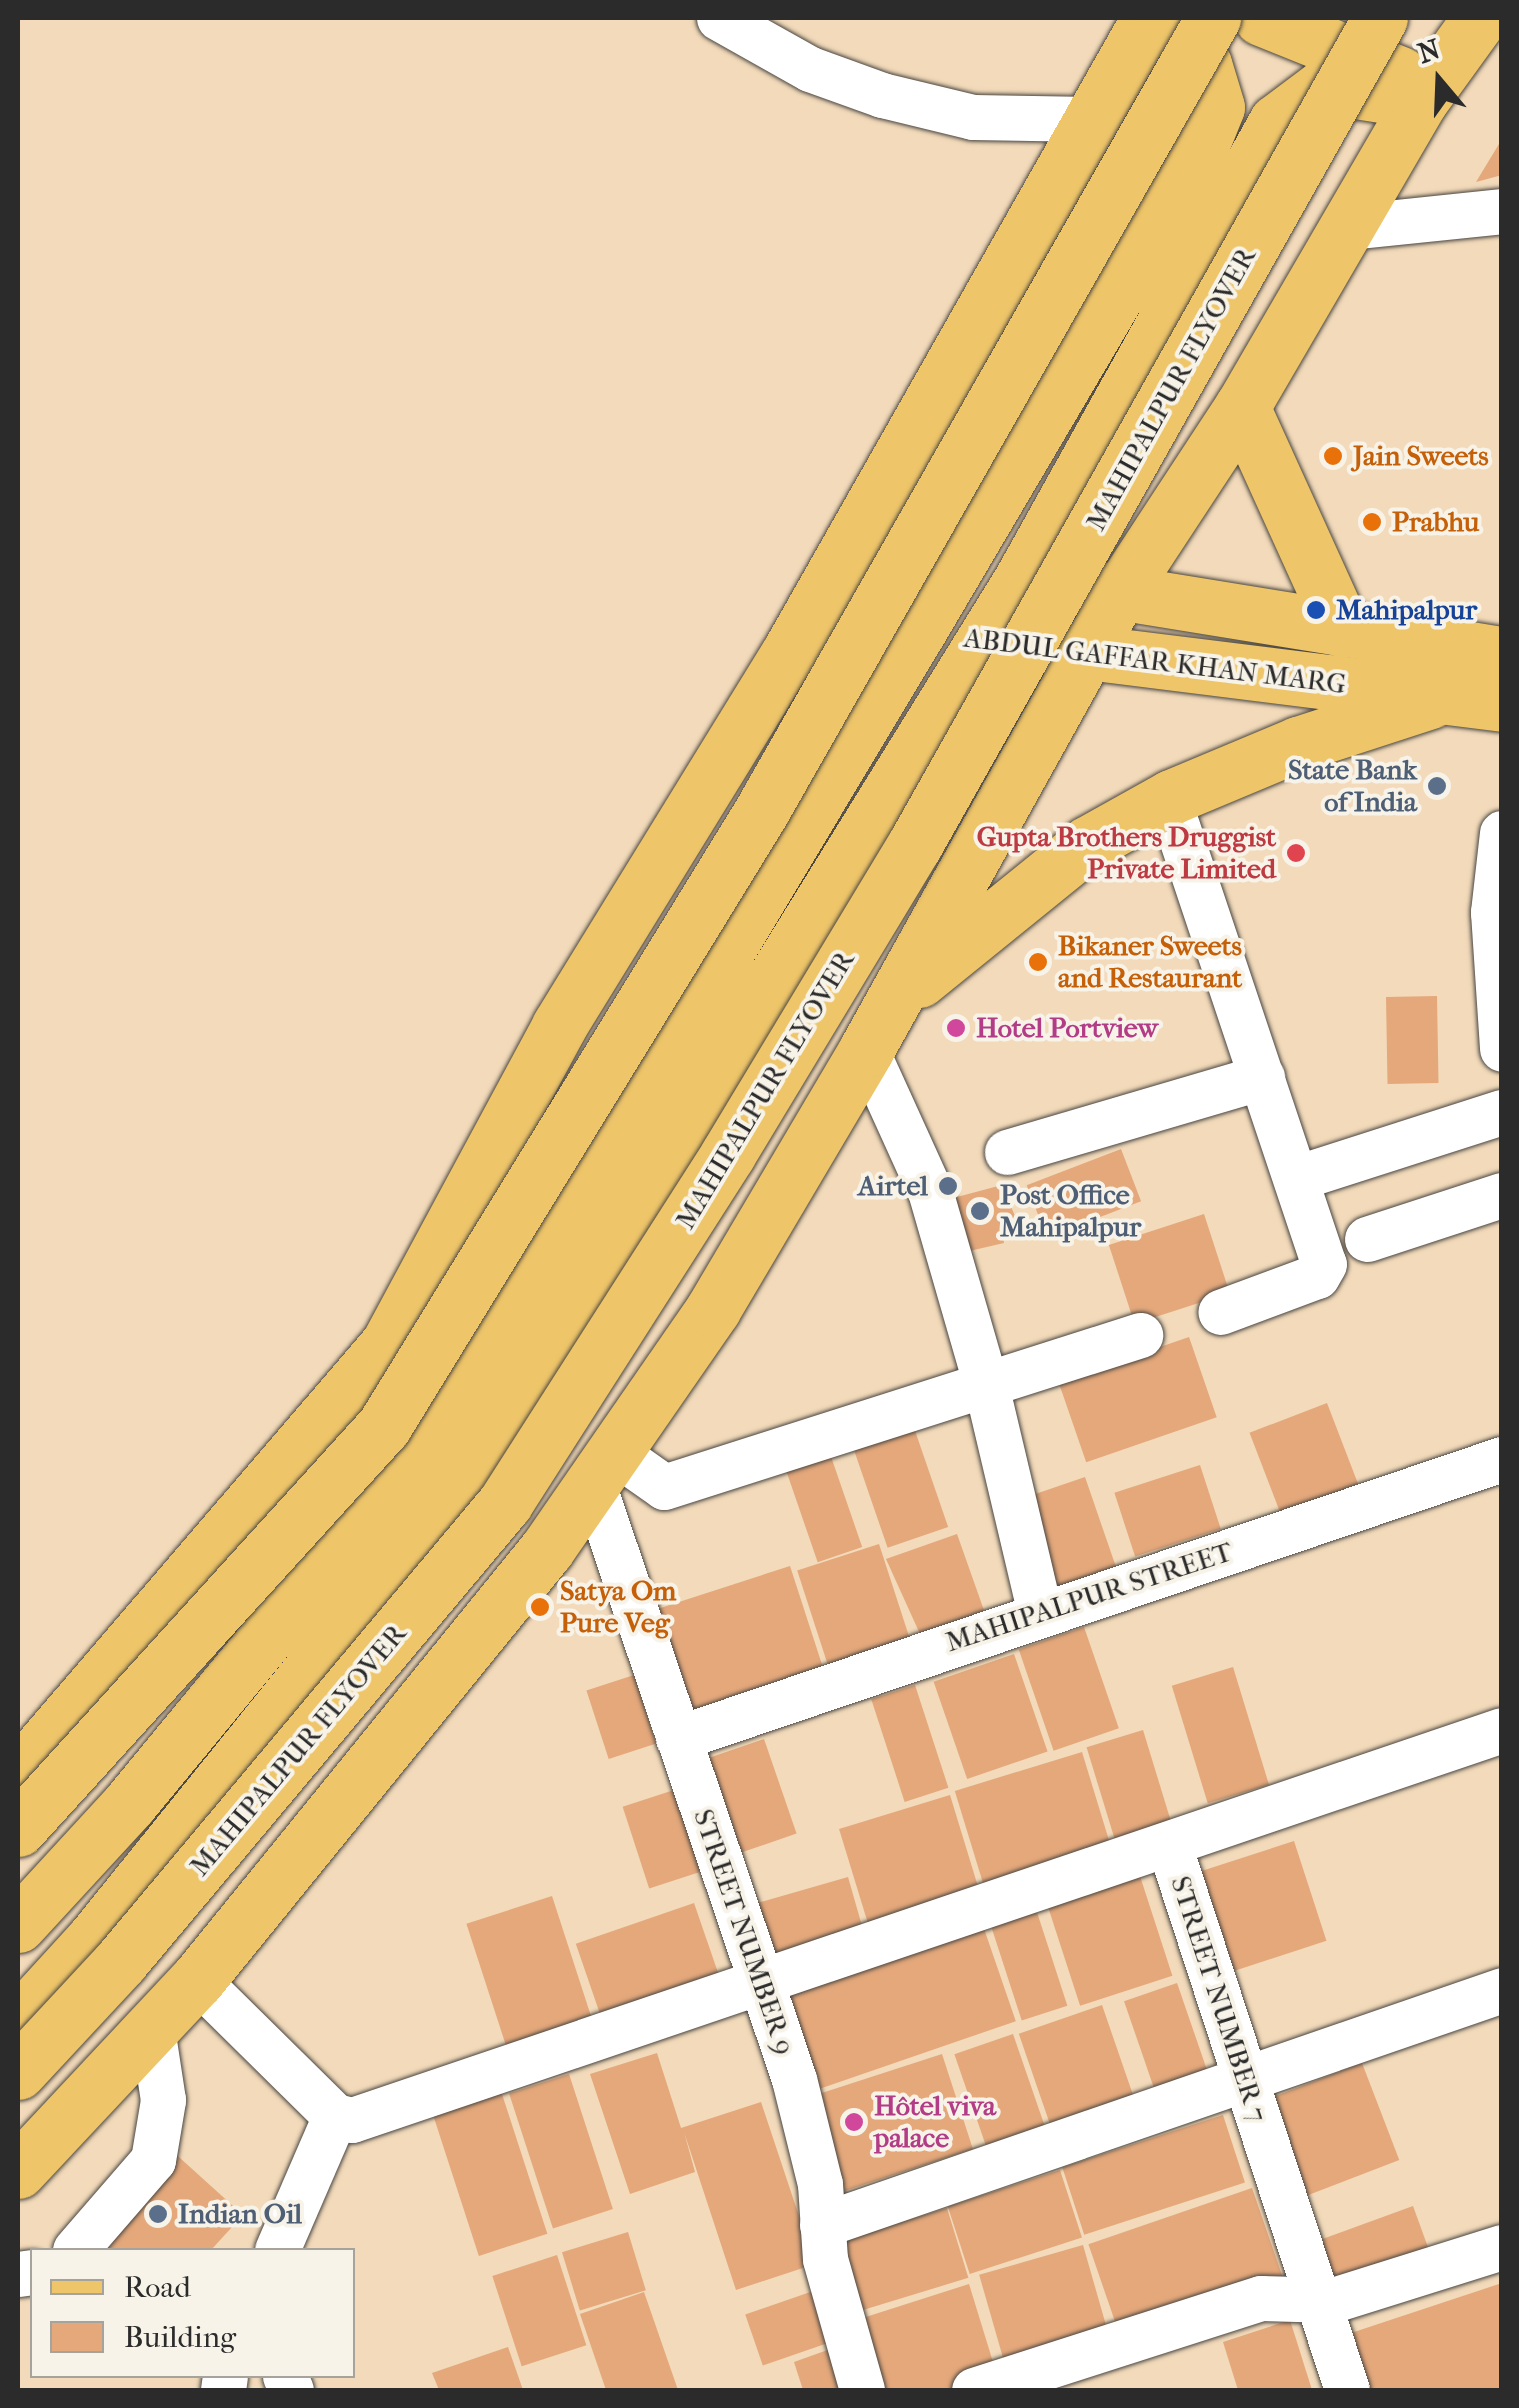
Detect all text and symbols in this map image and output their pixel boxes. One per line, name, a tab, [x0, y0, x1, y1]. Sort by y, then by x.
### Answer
north arrow	[1389, 30, 1489, 130]
text: N	[1414, 32, 1444, 70]
street label: MAHIPALPUR FLYOVER	[1079, 241, 1263, 537]
place label: Jain Sweets	[1353, 439, 1489, 473]
marker: Jain Sweets	[1322, 445, 1344, 467]
place label: Prabhu	[1392, 505, 1479, 539]
marker: Prabhu	[1361, 511, 1383, 533]
place label: Mahipalpur	[1336, 593, 1477, 627]
marker: Mahipalpur	[1305, 599, 1327, 621]
street label: ABDUL GAFFAR KHAN MARG	[962, 621, 1348, 701]
place label: State Bank of India	[1288, 753, 1417, 819]
marker: State Bank of India	[1426, 775, 1448, 797]
place label: Gupta Brothers Druggist Private Limited	[977, 820, 1276, 886]
marker: Gupta Brothers Druggist Private Limited	[1285, 842, 1307, 864]
place label: Bikaner Sweets and Restaurant	[1058, 929, 1242, 995]
street label: MAHIPALPUR FLYOVER	[669, 945, 861, 1235]
marker: Bikaner Sweets and Restaurant	[1027, 951, 1049, 973]
place label: Hotel Portview	[976, 1011, 1158, 1045]
marker: Hotel Portview	[945, 1017, 967, 1039]
place label: Airtel	[858, 1169, 928, 1203]
marker: Airtel	[937, 1175, 959, 1197]
place label: Post Office Mahipalpur	[1000, 1178, 1141, 1244]
marker: Post Office Mahipalpur	[969, 1200, 991, 1222]
street label: MAHIPALPUR STREET	[941, 1535, 1237, 1659]
place label: Satya Om Pure Veg	[560, 1574, 676, 1640]
marker: Satya Om Pure Veg	[529, 1596, 551, 1618]
street label: MAHIPALPUR FLYOVER	[183, 1617, 413, 1883]
street label: STREET NUMBER 9	[686, 1805, 802, 2059]
street label: STREET NUMBER 7	[1163, 1872, 1275, 2126]
place label: Hôtel viva palace	[874, 2089, 996, 2155]
marker: Hôtel viva palace	[843, 2111, 865, 2133]
place label: Indian Oil	[178, 2197, 302, 2231]
marker: Indian Oil	[147, 2203, 169, 2225]
legend	[30, 2248, 355, 2378]
text: Road	[124, 2270, 191, 2305]
text: Building	[124, 2320, 236, 2355]

